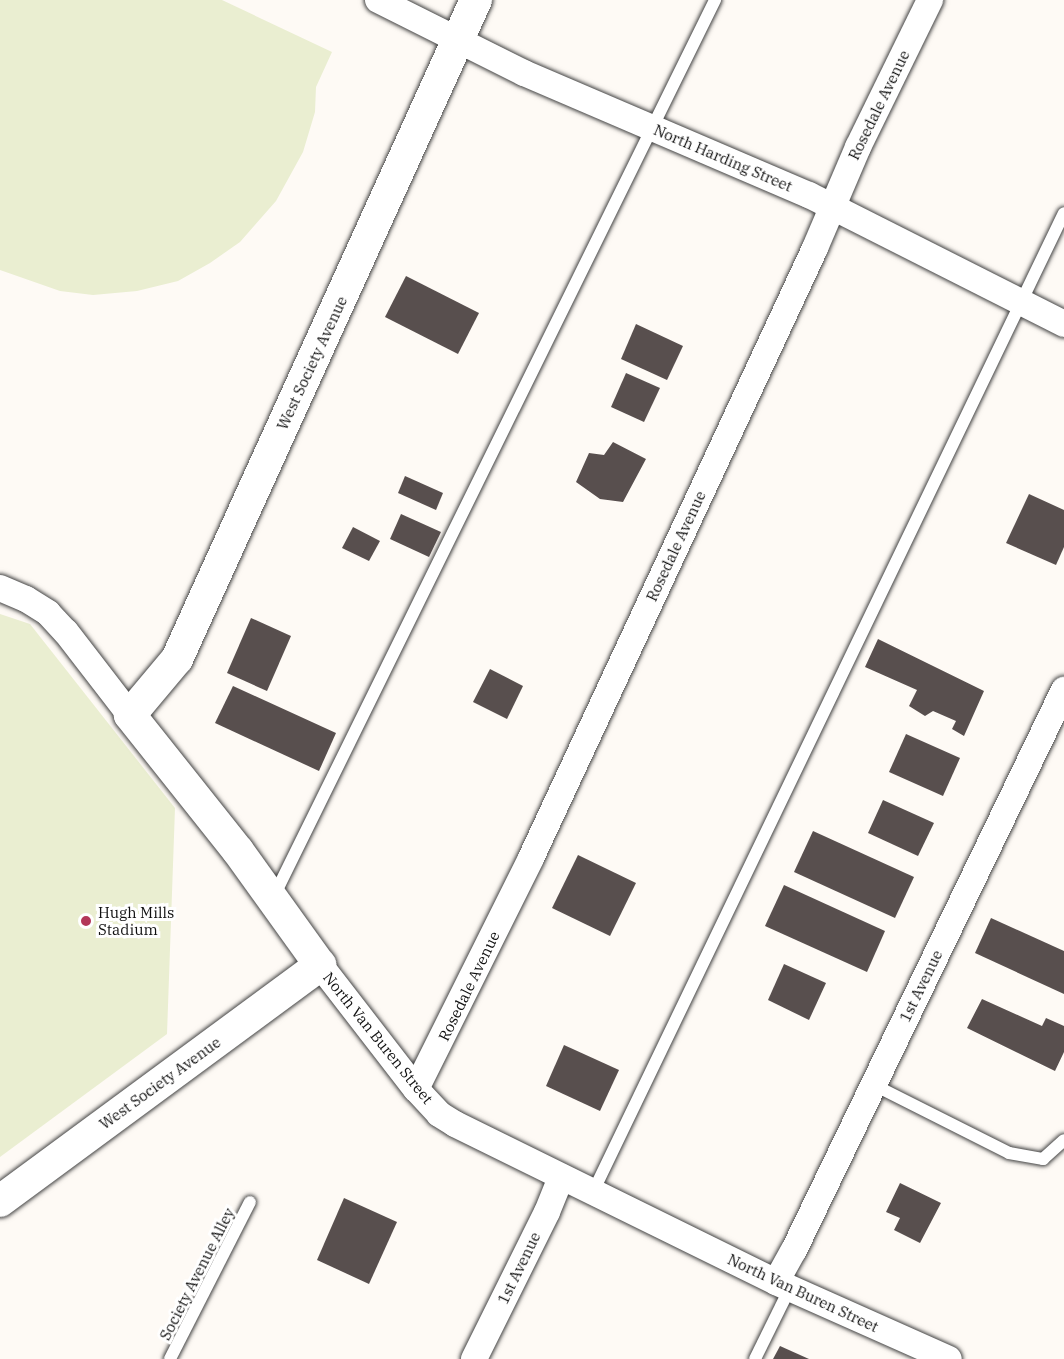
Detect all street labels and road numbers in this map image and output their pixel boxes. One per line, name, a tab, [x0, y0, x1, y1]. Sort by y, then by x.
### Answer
street label: Rosedale Avenue	[845, 47, 913, 163]
street label: North Harding Street	[651, 121, 795, 195]
street label: West Society Avenue	[273, 293, 351, 433]
street label: Rosedale Avenue	[643, 488, 709, 604]
street label: Rosedale Avenue	[435, 928, 503, 1044]
street label: 1st Avenue	[896, 947, 946, 1025]
street label: North Van Buren Street	[319, 968, 437, 1108]
street label: West Society Avenue	[96, 1033, 224, 1133]
street label: Society Avenue Alley	[156, 1205, 238, 1343]
street label: 1st Avenue	[494, 1229, 544, 1307]
street label: North Van Buren Street	[725, 1250, 881, 1336]

